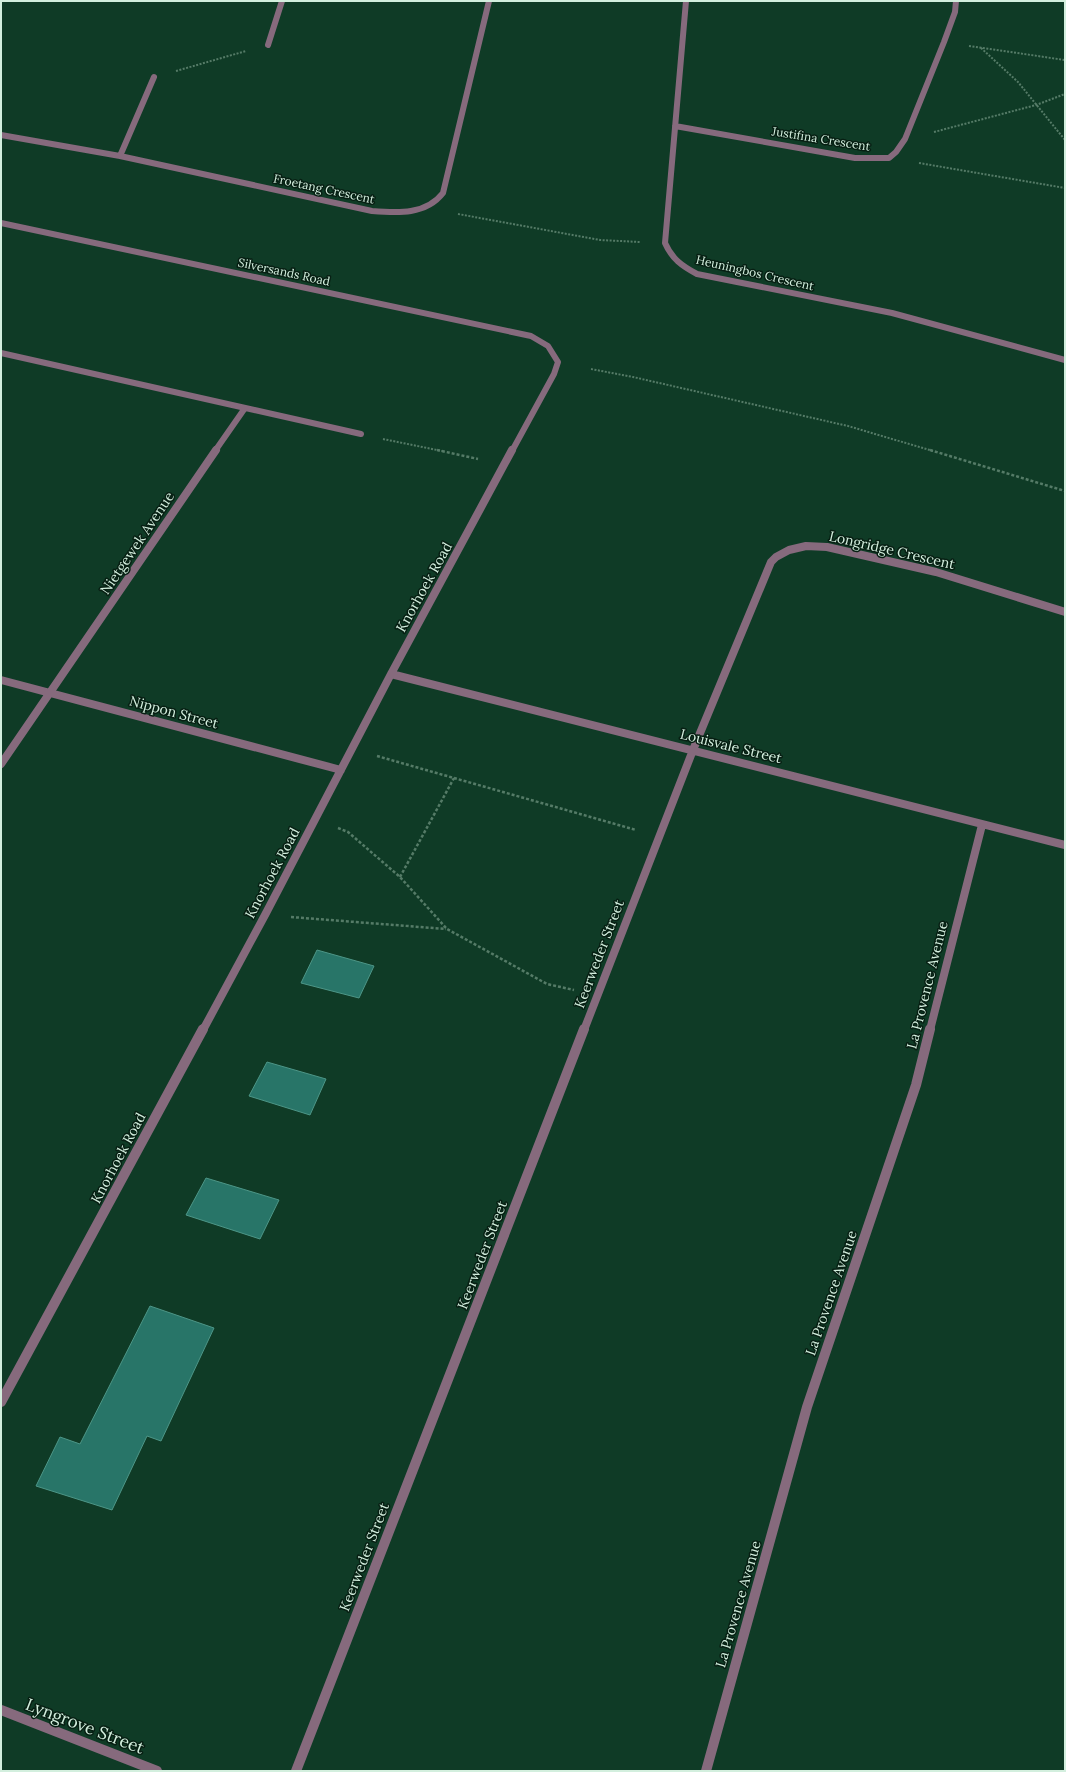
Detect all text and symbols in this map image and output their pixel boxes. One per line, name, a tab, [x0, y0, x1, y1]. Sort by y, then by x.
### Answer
street label: Justifina Crescent	[770, 123, 872, 154]
street label: Froetang Crescent	[272, 170, 376, 207]
street label: Heuningbos Crescent	[695, 252, 816, 293]
street label: Silversands Road	[237, 254, 332, 289]
street label: Nietgewek Avenue	[96, 488, 178, 598]
street label: Longridge Crescent	[827, 527, 957, 573]
street label: Knorhoek Road	[392, 539, 456, 635]
street label: Nippon Street	[128, 691, 221, 733]
street label: Louisvale Street	[678, 725, 784, 767]
street label: Knorhoek Road	[241, 825, 303, 921]
street label: Keerweder Street	[570, 897, 628, 1011]
street label: La Provence Avenue	[902, 919, 952, 1051]
street label: Knorhoek Road	[87, 1110, 149, 1206]
street label: Keerweder Street	[453, 1198, 511, 1312]
street label: La Provence Avenue	[801, 1228, 861, 1358]
street label: Keerweder Street	[335, 1500, 393, 1614]
street label: La Provence Avenue	[711, 1538, 765, 1670]
street label: Lyngrove Street	[22, 1693, 148, 1759]

